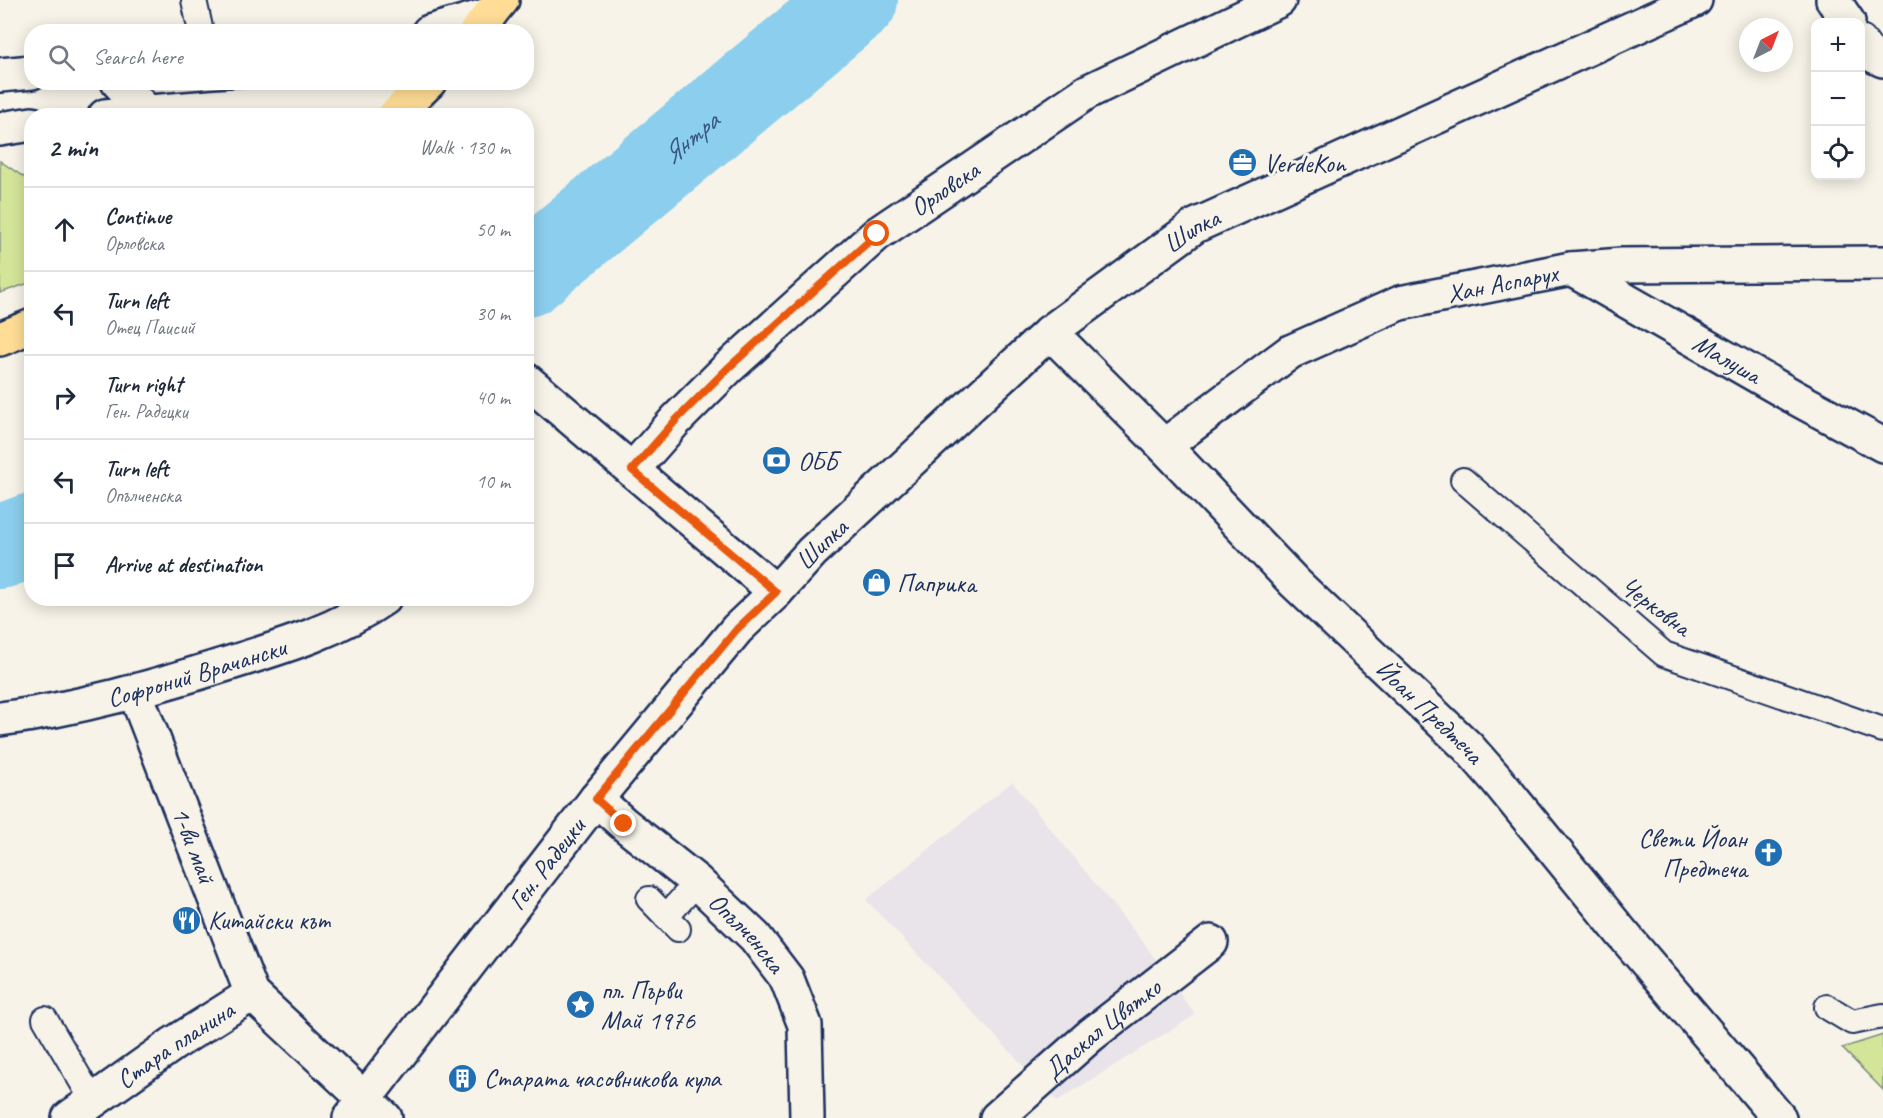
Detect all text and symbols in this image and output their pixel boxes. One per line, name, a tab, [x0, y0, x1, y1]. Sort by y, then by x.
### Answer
north arrow	[1739, 18, 1793, 72]
map controls	[1811, 18, 1865, 180]
button: +	[1811, 18, 1865, 72]
search box	[24, 24, 534, 90]
icon: search	[45, 41, 78, 74]
text: Search here	[93, 43, 183, 71]
button: −	[1811, 72, 1865, 126]
water label: Янтра	[655, 103, 728, 172]
button: locate	[1811, 126, 1865, 180]
text: 2 min	[48, 131, 98, 164]
text: Walk · 130 m	[420, 135, 510, 160]
office icon: VerdeKon	[1227, 147, 1259, 179]
place label: VerdeKon	[1264, 147, 1347, 180]
street label: Орловска	[904, 153, 987, 224]
street label: Шипка	[1157, 200, 1226, 261]
text: Continue	[105, 203, 171, 231]
icon: ahead	[48, 213, 81, 246]
text: 50 m	[476, 217, 510, 242]
route start	[863, 220, 889, 246]
text: Орловска	[105, 231, 164, 256]
street label: Хан Аспарух	[1444, 256, 1563, 310]
text: Turn left	[105, 287, 169, 315]
icon: left	[48, 297, 81, 330]
text: 30 m	[476, 301, 510, 326]
text: Отец Паисий	[105, 315, 195, 340]
street label: Малуша	[1687, 326, 1769, 393]
text: Turn right	[105, 371, 182, 399]
icon: right	[48, 381, 81, 414]
text: 40 m	[476, 385, 510, 410]
text: Ген. Радецки	[105, 399, 188, 424]
bank icon: ОББ	[761, 445, 793, 477]
place label: ОББ	[798, 445, 842, 478]
text: Turn left	[105, 455, 169, 483]
icon: left	[48, 465, 81, 498]
text: 10 m	[476, 469, 510, 494]
text: Опълченска	[105, 483, 181, 508]
street label: Шипка	[788, 510, 856, 577]
icon: arrive	[48, 549, 81, 582]
text: Arrive at destination	[105, 551, 262, 579]
shop icon: Паприка	[860, 567, 892, 599]
place label: Паприка	[897, 567, 978, 600]
street label: Черковна	[1614, 569, 1699, 645]
street label: Софроний Врачански	[104, 630, 292, 715]
street label: Йоан Предтеча	[1369, 652, 1492, 772]
street label: 1-ви май	[164, 802, 224, 890]
street label: Ген. Радецки	[501, 809, 594, 917]
route end	[610, 810, 636, 836]
place label: Свети Йоан Предтеча	[1638, 822, 1749, 885]
church icon: Свети Йоан Предтеча	[1752, 837, 1784, 869]
street label: Опълченска	[701, 885, 793, 981]
restaurant icon: Китайски кът	[171, 904, 203, 936]
place label: Китайски кът	[208, 904, 331, 937]
street label: Даскал Цвятко	[1037, 970, 1169, 1087]
place label: пл. Първи Май 1976	[601, 974, 696, 1037]
place icon: пл. Първи Май 1976	[564, 989, 596, 1021]
street label: Стара планина	[110, 993, 242, 1096]
building icon: Старата часовникова кула	[447, 1062, 479, 1094]
place label: Старата часовникова кула	[484, 1062, 722, 1095]

